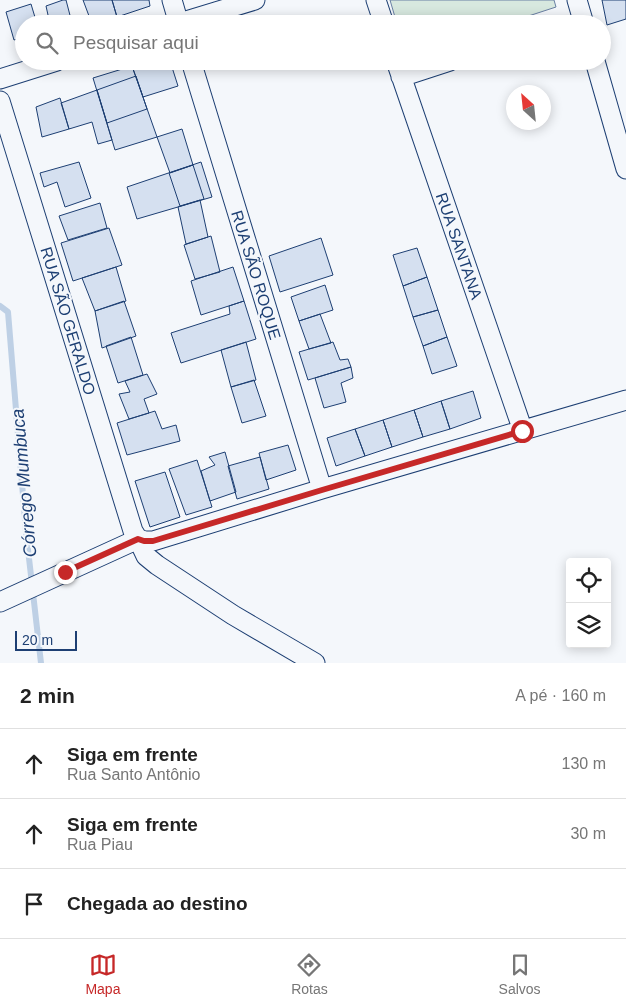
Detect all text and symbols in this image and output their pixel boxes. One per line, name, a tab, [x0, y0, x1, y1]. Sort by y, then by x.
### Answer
search box	[15, 15, 611, 70]
icon: search	[33, 29, 61, 57]
text: Pesquisar aqui	[73, 32, 199, 53]
north arrow	[506, 85, 551, 130]
street label: RUA SANTANA	[433, 190, 485, 302]
street label: RUA SÃO ROQUE	[228, 208, 286, 342]
street label: RUA SÃO GERALDO	[37, 244, 101, 397]
water label: Córrego Mumbuca	[8, 408, 40, 558]
route start	[511, 420, 534, 443]
map controls	[566, 558, 611, 648]
button: locate	[566, 558, 611, 603]
route end	[54, 561, 77, 584]
button: layers	[566, 603, 611, 648]
scale bar	[15, 628, 78, 651]
text: 20 m	[22, 632, 53, 648]
text: 2 min	[20, 684, 75, 707]
text: A pé · 160 m	[515, 687, 606, 704]
text: Siga em frente	[67, 744, 198, 765]
icon: ahead	[20, 750, 48, 778]
text: 130 m	[562, 755, 606, 772]
text: Rua Santo Antônio	[67, 766, 200, 783]
text: Siga em frente	[67, 814, 198, 835]
icon: ahead	[20, 820, 48, 848]
text: 30 m	[570, 825, 606, 842]
text: Rua Piau	[67, 836, 133, 853]
icon: arrive	[20, 890, 48, 918]
text: Chegada ao destino	[67, 893, 248, 914]
tab: Mapa	[85, 951, 120, 997]
tab: Rotas	[291, 951, 328, 997]
tab: Salvos	[499, 951, 541, 997]

